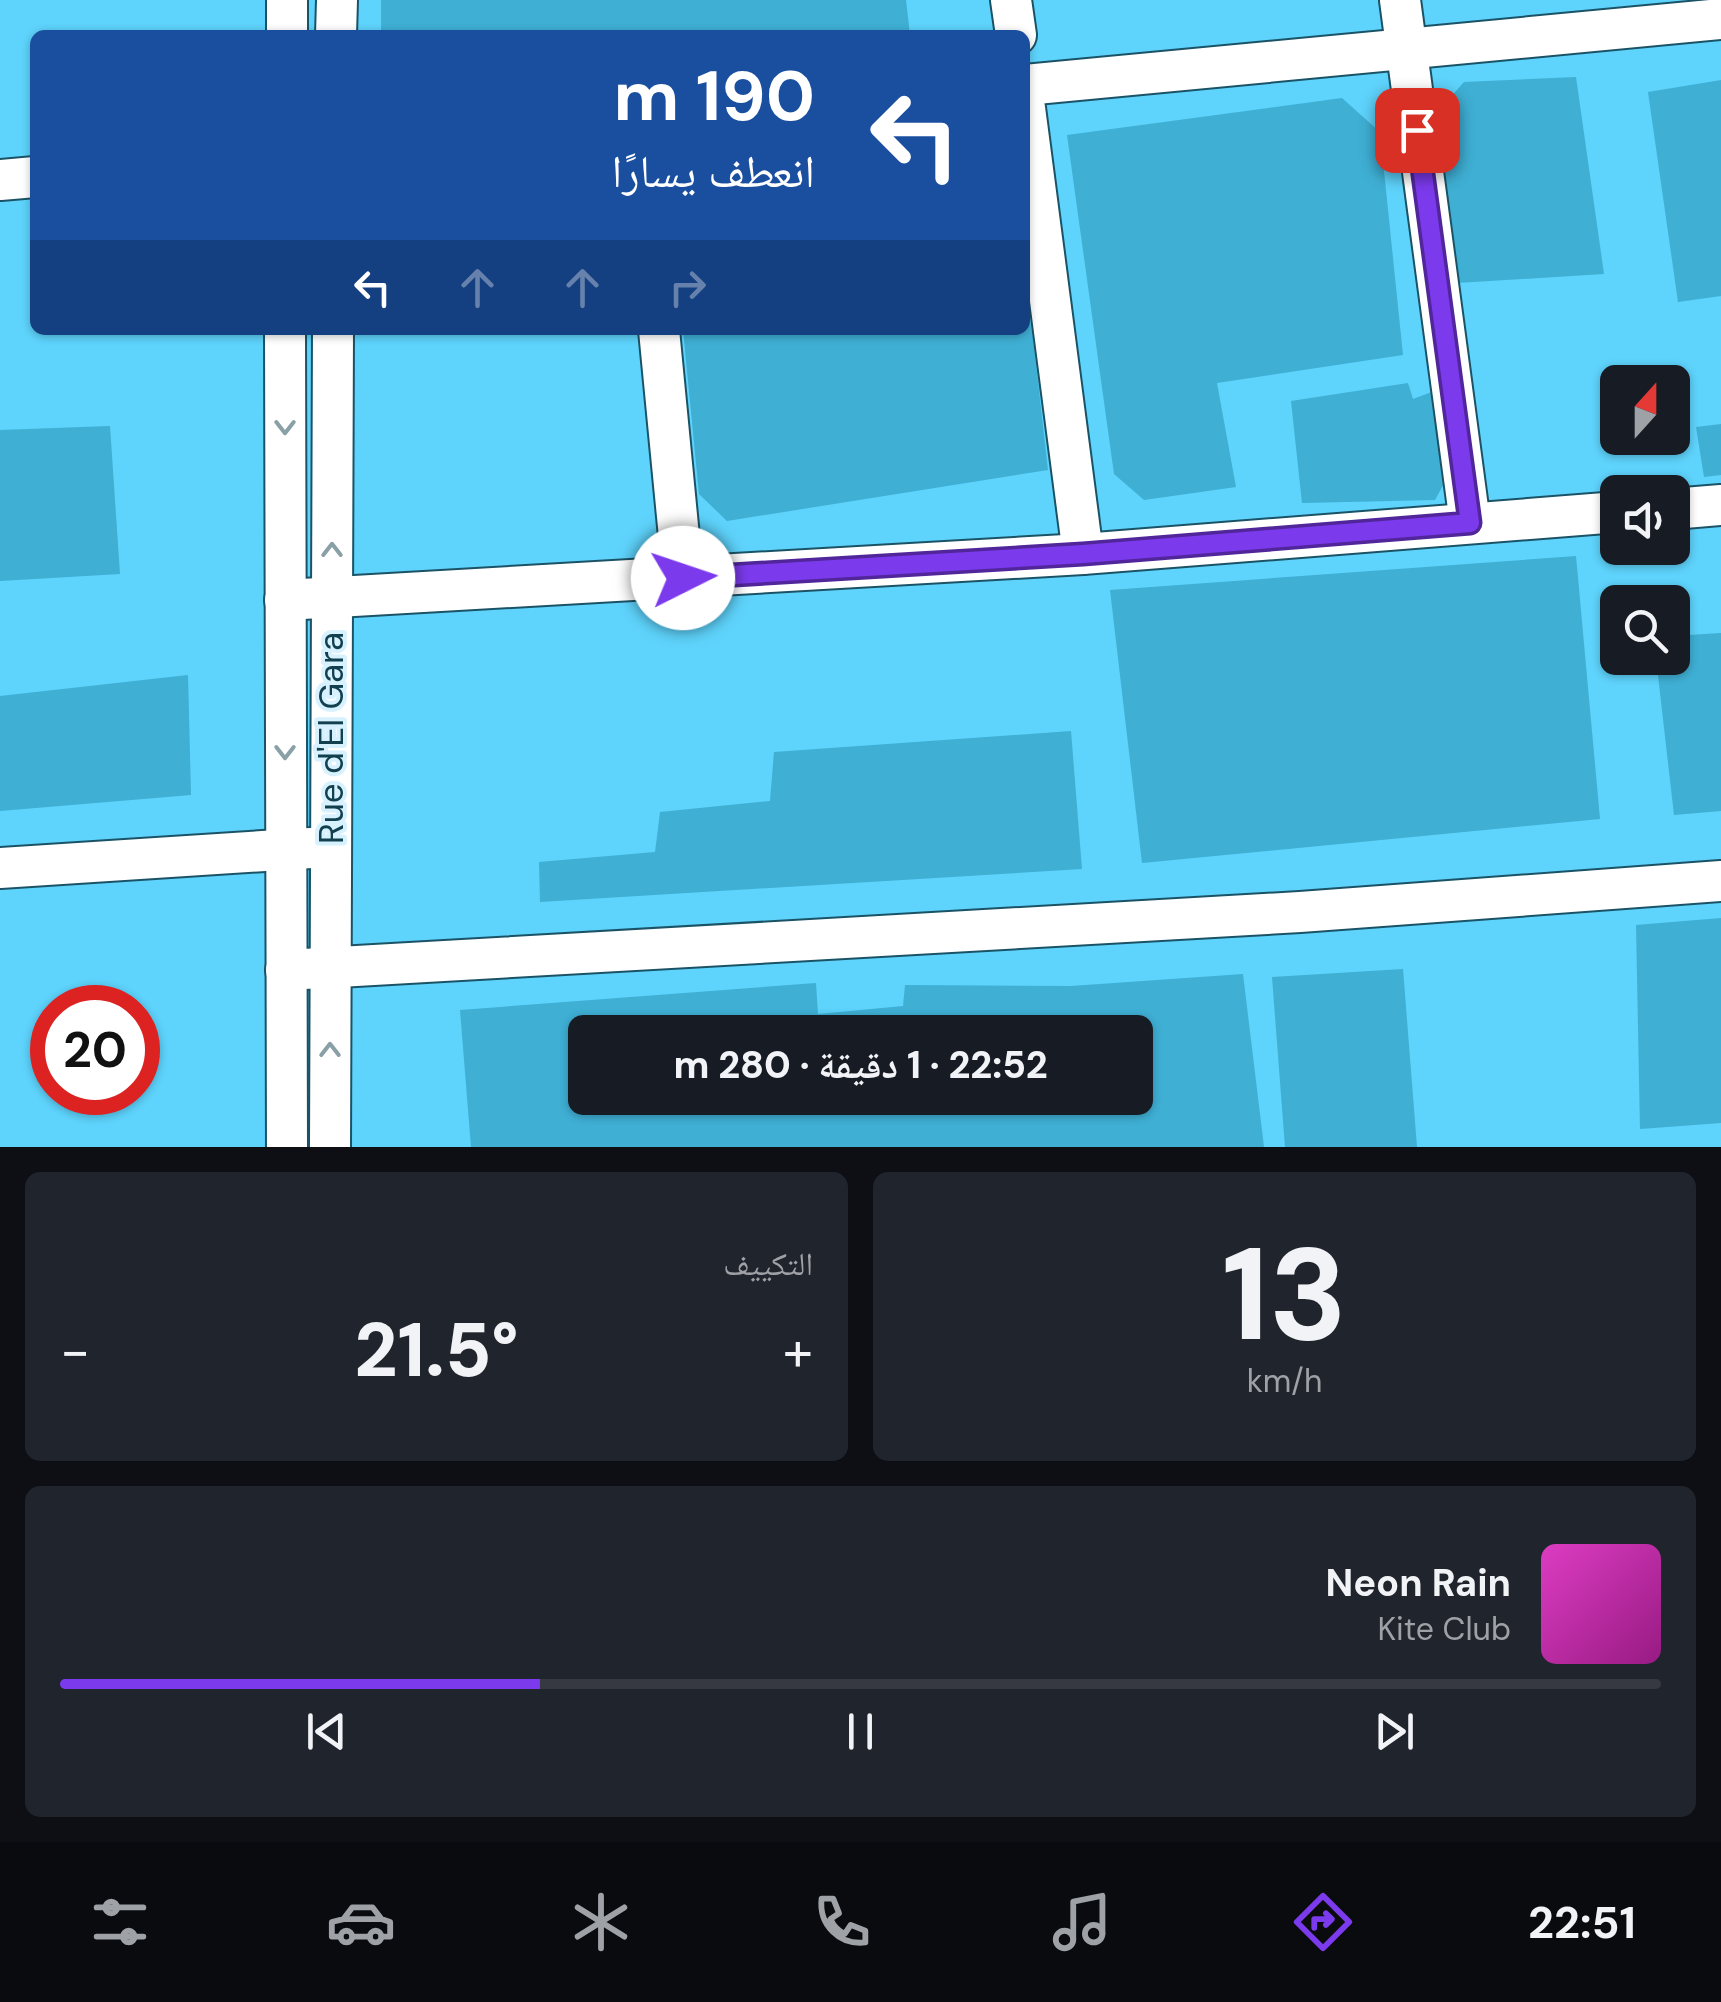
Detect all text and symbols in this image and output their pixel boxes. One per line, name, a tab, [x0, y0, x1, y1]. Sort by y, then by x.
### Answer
text: 190 m	[613, 51, 815, 142]
icon: left	[850, 70, 980, 200]
pin	[1375, 88, 1460, 173]
icon: arrive	[1390, 103, 1445, 158]
text: انعطف يسارًا	[612, 142, 815, 201]
icon: left	[345, 260, 400, 315]
icon: ahead	[450, 260, 505, 315]
icon: ahead	[555, 260, 610, 315]
icon: right	[660, 260, 715, 315]
north arrow	[1600, 365, 1690, 455]
map controls	[1600, 365, 1690, 675]
one-way arrow	[274, 420, 296, 436]
button: sound	[1600, 475, 1690, 565]
position arrow	[631, 526, 735, 630]
one-way arrow	[322, 541, 343, 557]
button: search	[1600, 585, 1690, 675]
street label: Rue d'El Gara	[308, 632, 354, 844]
one-way arrow	[274, 746, 296, 761]
speed limit sign: 20	[30, 985, 160, 1115]
text: 22:52 · 1 دقيقة · 280 m	[673, 1040, 1048, 1090]
one-way arrow	[319, 1041, 341, 1056]
text: 13	[1222, 1210, 1347, 1379]
text: التكييف	[723, 1243, 813, 1285]
text: 21.5°	[354, 1302, 519, 1399]
text: −	[60, 1315, 90, 1387]
text: +	[783, 1315, 813, 1387]
text: km/h	[1247, 1360, 1322, 1402]
text: Neon Rain	[1326, 1558, 1511, 1608]
text: Kite Club	[1377, 1608, 1511, 1650]
icon: previous	[299, 1704, 354, 1759]
icon: pause	[833, 1704, 888, 1759]
icon: next	[1367, 1704, 1422, 1759]
icon: filters	[85, 1887, 155, 1957]
icon: car	[326, 1887, 396, 1957]
icon: climate	[566, 1887, 636, 1957]
icon: phone	[807, 1887, 877, 1957]
icon: music	[1047, 1887, 1117, 1957]
icon: directions	[1288, 1887, 1358, 1957]
text: 22:51	[1528, 1893, 1636, 1952]

